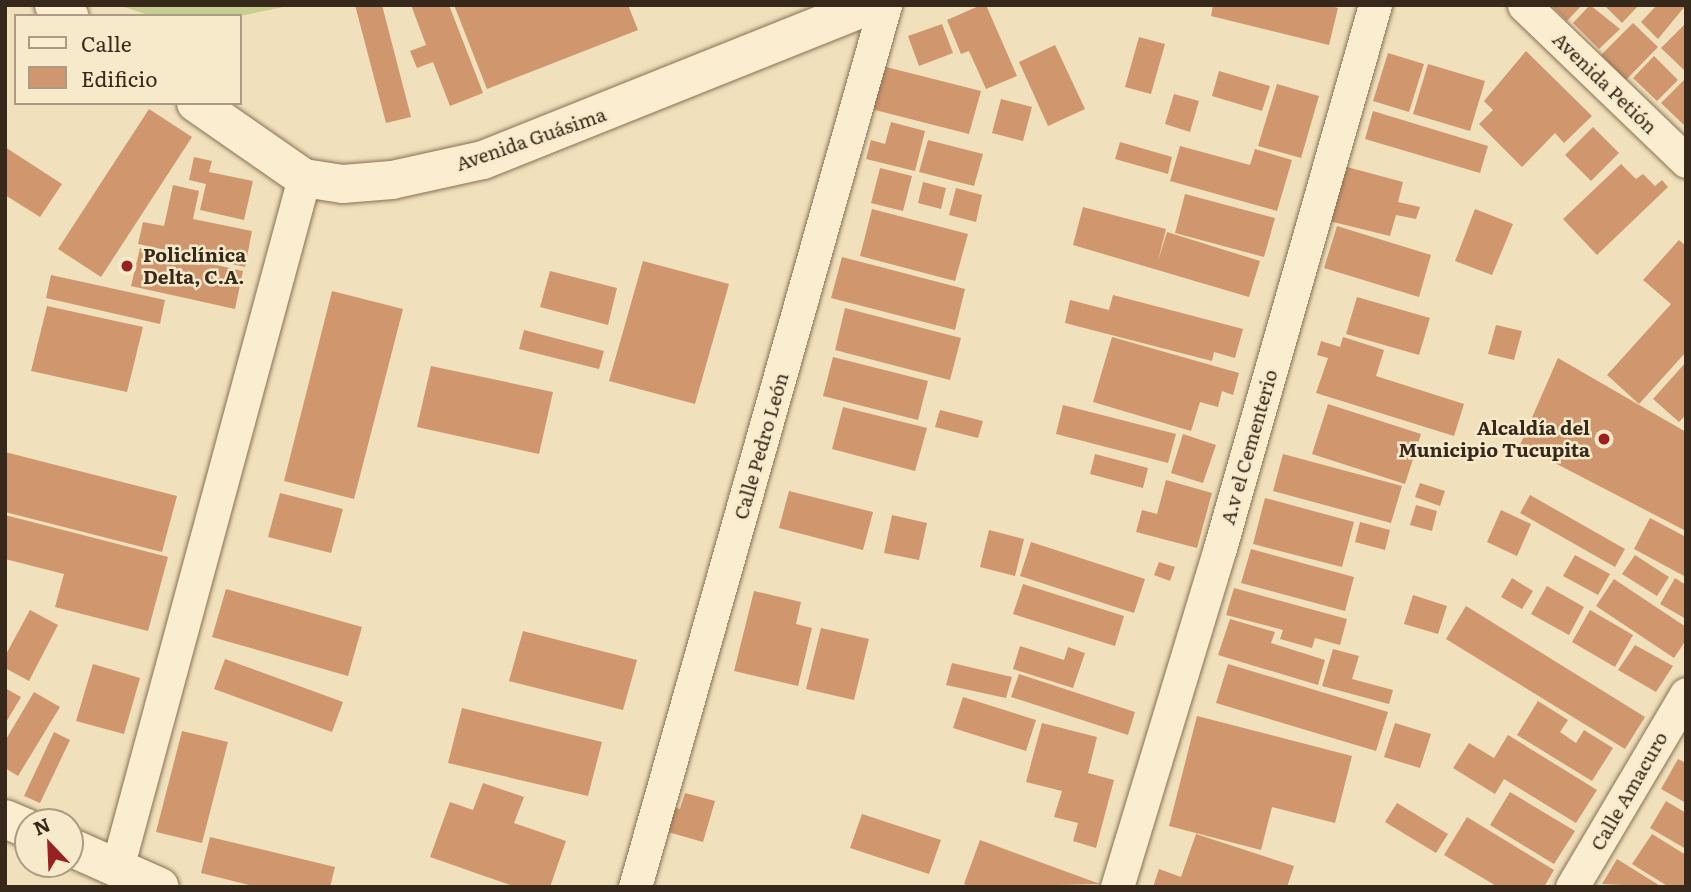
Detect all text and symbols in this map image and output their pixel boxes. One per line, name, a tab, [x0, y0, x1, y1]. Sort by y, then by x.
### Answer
legend	[14, 14, 242, 105]
text: Calle	[81, 27, 132, 58]
street label: Avenida Petión	[1548, 28, 1662, 138]
text: Edificio	[81, 62, 157, 93]
street label: Avenida Guásima	[453, 103, 609, 175]
place label: Policlínica Delta, C.A.	[143, 244, 246, 288]
marker: Policlínica Delta, C.A.	[117, 256, 137, 276]
street label: A.v el Cementerio	[1216, 367, 1282, 527]
street label: Calle Pedro León	[729, 370, 793, 522]
place label: Alcaldía del Municipio Tucupita	[1399, 417, 1590, 461]
marker: Alcaldía del Municipio Tucupita	[1596, 431, 1612, 447]
street label: Calle Amacuro	[1586, 728, 1672, 854]
north arrow	[14, 808, 84, 878]
text: N	[29, 810, 54, 842]

